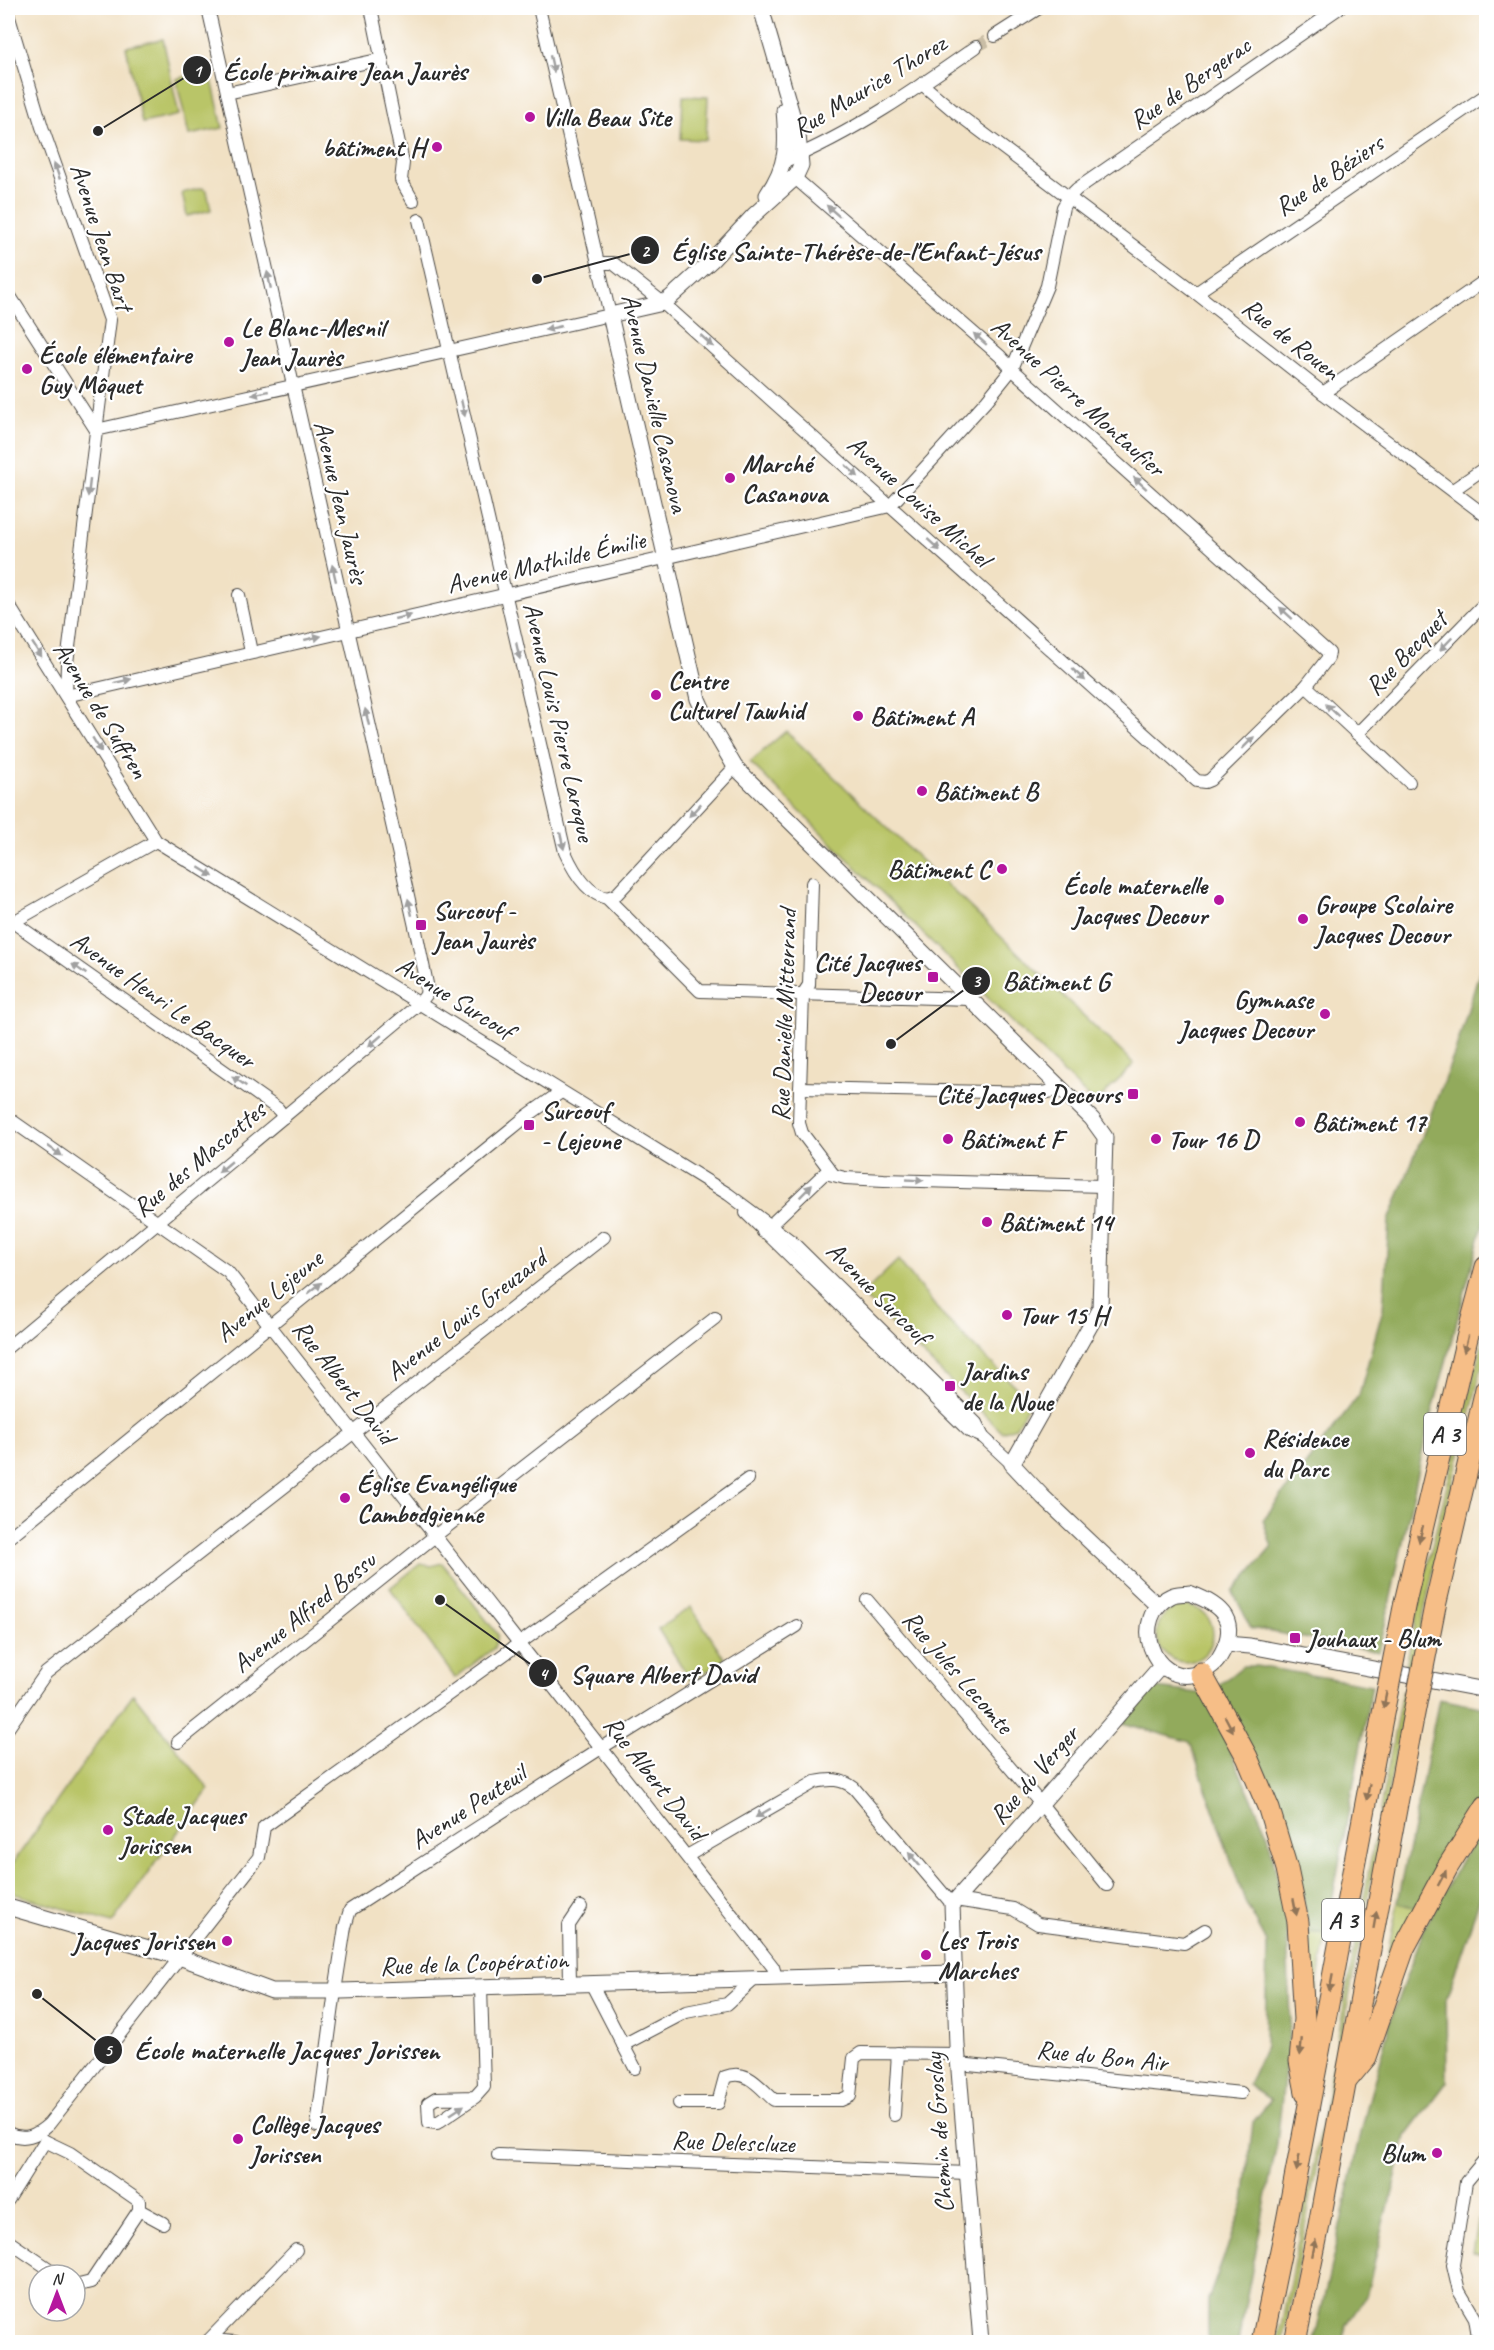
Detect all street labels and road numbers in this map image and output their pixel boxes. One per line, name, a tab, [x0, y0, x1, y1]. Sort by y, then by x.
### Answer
street label: Rue Maurice Thorez	[786, 26, 954, 145]
street label: Rue de Bergerac	[1123, 29, 1258, 137]
street label: Rue de Béziers	[1268, 125, 1392, 223]
street label: Avenue Jean Bart	[63, 159, 142, 318]
street label: Avenue Danielle Casanova	[614, 291, 697, 517]
street label: Rue de Rouen	[1235, 291, 1348, 388]
street label: Avenue Pierre Montaufier	[984, 310, 1173, 485]
street label: Avenue Jean Jaurès	[306, 418, 376, 588]
street label: Avenue Louise Michel	[840, 428, 1001, 577]
street label: Avenue Mathilde Émilie	[444, 523, 650, 601]
street label: Avenue Louis Pierre Laroque	[515, 599, 603, 847]
street label: Rue Becquet	[1358, 601, 1457, 702]
street label: Avenue de Suffren	[46, 635, 156, 785]
street label: Rue Danielle Mitterrand	[764, 904, 804, 1122]
street label: Avenue Henri Le Bacquer	[64, 924, 264, 1078]
street label: Avenue Surcouf	[390, 949, 525, 1050]
street label: Rue des Mascottes	[126, 1093, 274, 1224]
street label: Avenue Surcouf	[819, 1234, 940, 1355]
street label: Avenue Louis Greuzard	[379, 1240, 556, 1388]
street label: Avenue Lejeune	[208, 1241, 332, 1349]
street label: Rue Albert David	[285, 1313, 405, 1454]
road number: A 3	[1424, 1413, 1466, 1455]
street label: Avenue Alfred Bossu	[225, 1543, 384, 1680]
street label: Rue Jules Lecomte	[895, 1603, 1022, 1743]
street label: Rue Albert David	[596, 1709, 716, 1850]
street label: Rue du Verger	[982, 1717, 1088, 1831]
street label: Avenue Peuteuil	[404, 1755, 536, 1857]
road number: A 3	[1322, 1899, 1364, 1941]
street label: Rue de la Coopération	[379, 1943, 570, 1983]
street label: Rue du Bon Air	[1035, 2033, 1172, 2080]
street label: Chemin de Groslay	[917, 2050, 961, 2214]
street label: Rue Delescluze	[671, 2123, 797, 2161]

